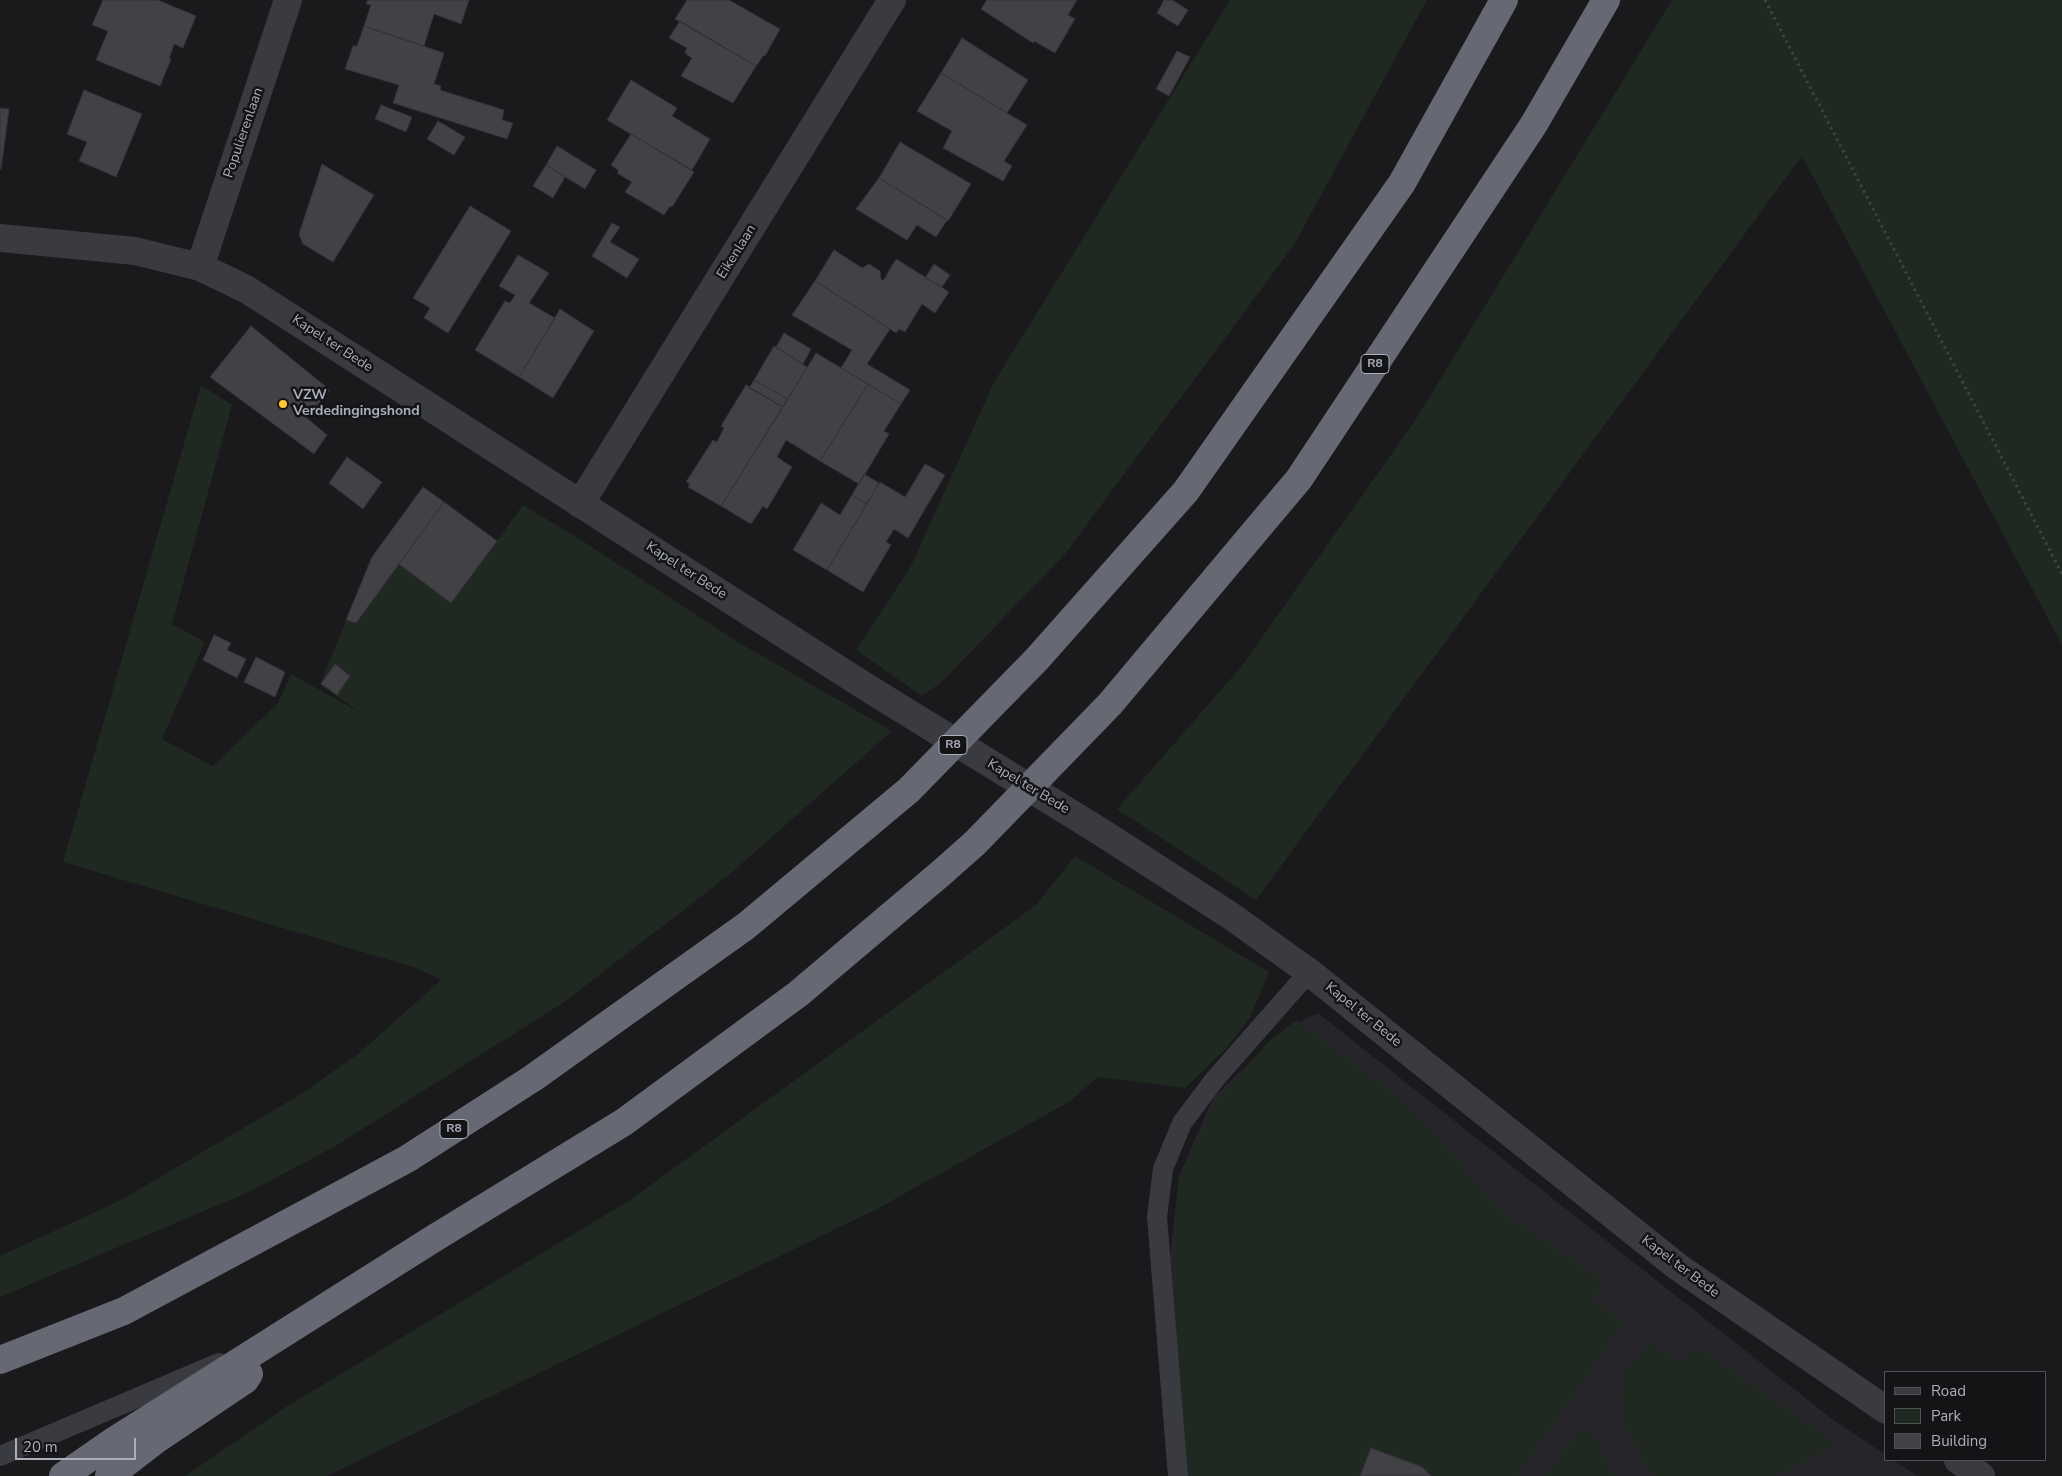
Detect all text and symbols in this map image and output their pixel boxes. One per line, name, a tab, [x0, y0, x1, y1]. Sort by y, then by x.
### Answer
street label: Populierenlaan	[221, 86, 267, 180]
street label: Eikenlaan	[714, 222, 760, 282]
street label: Kapel ter Bede	[288, 312, 376, 376]
road number: R8	[1361, 354, 1389, 374]
place label: VZW Verdedingingshond	[293, 388, 420, 421]
marker: VZW Verdedingingshond	[277, 398, 289, 410]
street label: Kapel ter Bede	[642, 539, 730, 603]
road number: R8	[939, 736, 967, 754]
street label: Kapel ter Bede	[984, 756, 1072, 818]
street label: Kapel ter Bede	[1322, 979, 1404, 1051]
road number: R8	[440, 1120, 468, 1138]
street label: Kapel ter Bede	[1638, 1232, 1722, 1302]
legend	[1884, 1371, 2047, 1461]
text: Road	[1931, 1381, 1966, 1401]
text: Park	[1931, 1406, 1961, 1426]
scale bar	[18, 1428, 139, 1460]
text: Building	[1931, 1431, 1987, 1451]
text: 20 m	[23, 1437, 58, 1457]

